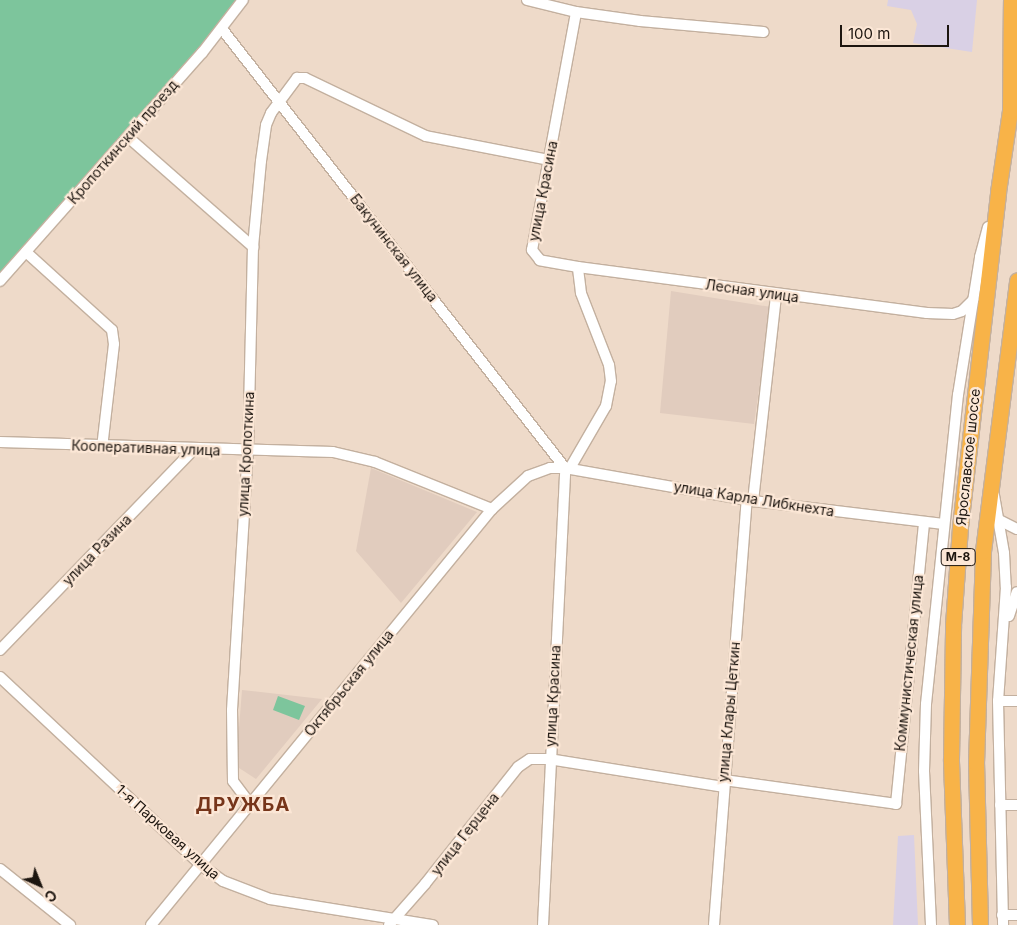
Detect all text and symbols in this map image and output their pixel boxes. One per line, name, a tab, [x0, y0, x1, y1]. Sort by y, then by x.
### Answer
scale bar	[842, 15, 951, 47]
text: 100 m	[848, 24, 890, 43]
street label: Кропоткинский проезд	[64, 76, 182, 208]
street label: улица Красина	[525, 139, 561, 243]
street label: Бакунинская улица	[347, 191, 441, 305]
street label: Лесная улица	[704, 276, 800, 306]
street label: Ярославское шоссе	[952, 388, 984, 526]
street label: улица Кропоткина	[234, 391, 258, 517]
street label: Кооперативная улица	[71, 437, 221, 459]
street label: улица Карла Либкнехта	[672, 478, 836, 520]
street label: улица Разина	[59, 511, 135, 589]
road number: М-8	[940, 548, 976, 566]
street label: Коммунистическая улица	[891, 574, 927, 752]
street label: Октябрьская улица	[301, 626, 397, 740]
street label: улица Клары Цеткин	[714, 641, 744, 783]
street label: улица Красина	[542, 645, 564, 747]
street label: 1-я Парковая улица	[113, 781, 223, 883]
street label: улица Герцена	[428, 789, 502, 879]
district label: ДРУЖБА	[195, 794, 291, 816]
north arrow	[15, 860, 65, 910]
text: С	[41, 886, 60, 906]

